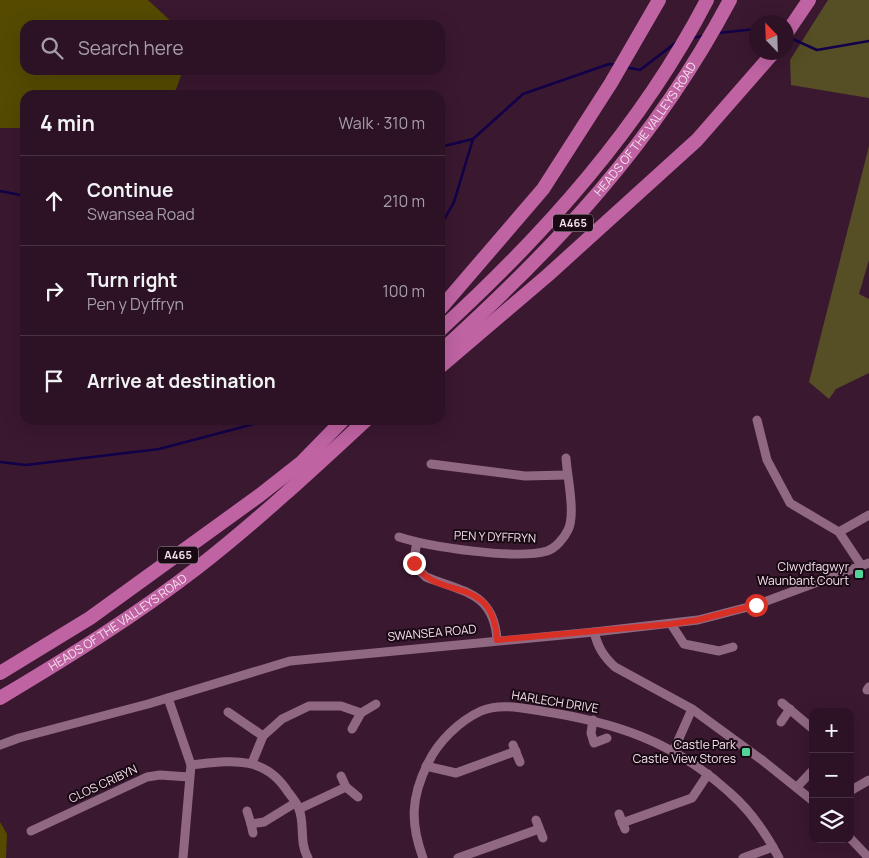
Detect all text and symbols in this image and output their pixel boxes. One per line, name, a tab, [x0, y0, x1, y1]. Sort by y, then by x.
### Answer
north arrow	[749, 15, 794, 60]
search box	[20, 20, 445, 75]
icon: search	[38, 34, 66, 62]
text: Search here	[78, 35, 184, 61]
street label: HEADS OF THE VALLEYS ROAD	[590, 58, 700, 200]
text: 4 min	[40, 109, 95, 137]
text: Walk · 310 m	[339, 112, 425, 134]
text: Continue	[87, 177, 173, 203]
icon: ahead	[40, 187, 68, 215]
text: 210 m	[383, 190, 425, 212]
text: Swansea Road	[87, 203, 195, 225]
road number: A465	[553, 214, 593, 232]
text: Turn right	[87, 267, 177, 293]
icon: right	[40, 277, 68, 305]
text: 100 m	[382, 280, 425, 302]
text: Pen y Dyffryn	[87, 293, 184, 315]
icon: arrive	[40, 367, 68, 395]
text: Arrive at destination	[87, 368, 276, 394]
street label: PEN Y DYFFRYN	[454, 527, 536, 546]
road number: A465	[158, 546, 198, 564]
route end	[403, 552, 426, 575]
place label: Clwydfagwyr Waunbant Court	[757, 558, 850, 589]
marker: Clwydfagwyr Waunbant Court	[853, 568, 865, 580]
street label: HEADS OF THE VALLEYS ROAD	[45, 570, 190, 675]
route start	[745, 594, 768, 617]
street label: SWANSEA ROAD	[387, 620, 477, 645]
street label: HARLECH DRIVE	[510, 686, 600, 717]
map controls	[809, 708, 854, 843]
button: +	[809, 708, 854, 753]
place label: Castle Park Castle View Stores	[633, 736, 737, 767]
marker: Castle Park Castle View Stores	[740, 746, 752, 758]
button: −	[809, 753, 854, 798]
street label: CLOS CRIBYN	[66, 760, 140, 807]
button: layers	[809, 798, 854, 843]

